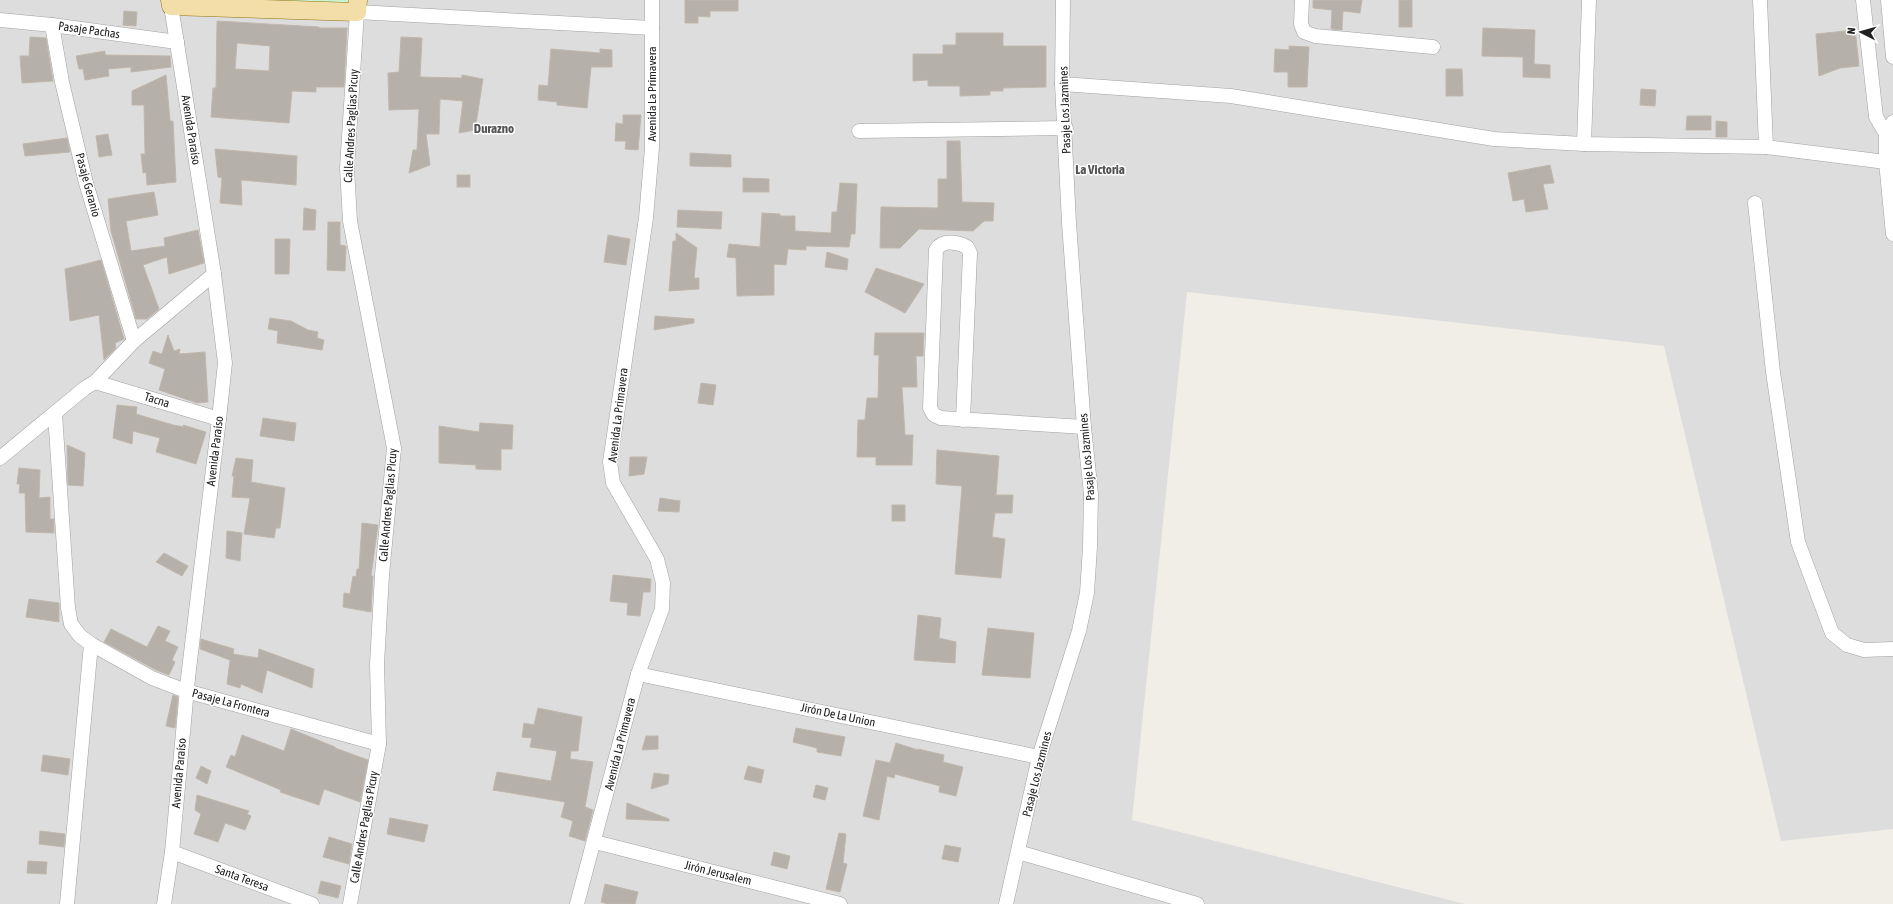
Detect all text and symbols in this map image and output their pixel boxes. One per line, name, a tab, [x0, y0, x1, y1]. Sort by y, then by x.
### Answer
north arrow	[1841, 12, 1881, 52]
street label: Pasaje Pachas	[57, 19, 121, 41]
text: N	[1845, 27, 1857, 35]
street label: Avenida La Primavera	[645, 46, 659, 142]
street label: Pasaje Los Jazmines	[1056, 66, 1074, 154]
street label: Calle Andres Paglias Picuy	[341, 69, 361, 183]
street label: Avenida Paraíso	[179, 94, 203, 166]
district label: Durazno	[474, 121, 514, 136]
street label: Pasaje Geranio	[73, 151, 103, 219]
district label: La Victoria	[1075, 162, 1125, 177]
street label: Avenida La Primavera	[605, 367, 631, 463]
street label: Tacna	[143, 390, 171, 410]
street label: Pasaje Los Jazmines	[1076, 413, 1098, 501]
street label: Avenida Paraíso	[204, 415, 226, 487]
street label: Calle Andres Paglias Picuy	[376, 448, 400, 562]
street label: Pasaje La Frontera	[191, 686, 271, 720]
street label: Avenida La Primavera	[602, 696, 638, 792]
street label: Jirón De La Union	[799, 700, 877, 730]
street label: Pasaje Los Jazmines	[1020, 730, 1054, 818]
street label: Avenida Paraíso	[169, 737, 189, 809]
street label: Calle Andres Paglias Picuy	[347, 770, 381, 884]
street label: Jirón Jerusalem	[683, 858, 753, 888]
street label: Santa Teresa	[213, 862, 271, 894]

